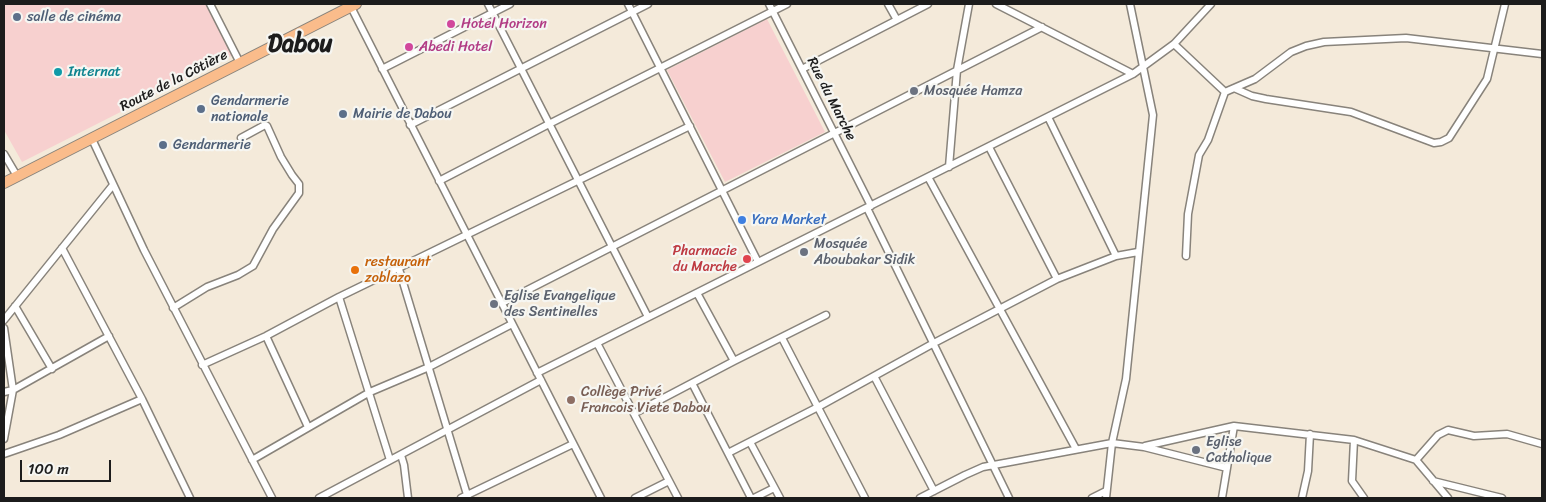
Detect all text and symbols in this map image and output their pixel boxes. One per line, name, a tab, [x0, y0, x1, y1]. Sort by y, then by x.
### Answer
place label: salle de cinéma	[27, 9, 121, 25]
marker: salle de cinéma	[11, 11, 23, 23]
place label: Hotel Horizon	[461, 16, 547, 32]
marker: Hotel Horizon	[445, 18, 457, 30]
district label: Dabou	[268, 31, 332, 59]
place label: Abedi Hotel	[419, 39, 492, 55]
marker: Abedi Hotel	[403, 41, 415, 53]
street label: Route de la Côtière	[117, 47, 231, 115]
street label: Rue du Marche	[803, 55, 859, 143]
place label: Internat	[68, 64, 121, 80]
marker: Internat	[52, 66, 64, 78]
place label: Mosquée Hamza	[924, 83, 1022, 99]
marker: Mosquée Hamza	[908, 85, 920, 97]
place label: Gendarmerie nationale	[211, 93, 289, 125]
marker: Gendarmerie nationale	[195, 103, 207, 115]
place label: Mairie de Dabou	[353, 106, 452, 122]
marker: Mairie de Dabou	[337, 108, 349, 120]
place label: Gendarmerie	[173, 137, 251, 153]
marker: Gendarmerie	[157, 139, 169, 151]
place label: Yara Market	[752, 212, 826, 228]
marker: Yara Market	[736, 214, 748, 226]
place label: Mosquée Aboubakar Sidik	[814, 236, 915, 268]
place label: Pharmacie du Marche	[673, 243, 737, 276]
marker: Mosquée Aboubakar Sidik	[798, 246, 810, 258]
marker: Pharmacie du Marche	[741, 253, 753, 265]
place label: restaurant zoblazo	[365, 254, 431, 286]
marker: restaurant zoblazo	[349, 264, 361, 276]
place label: Eglise Evangelique des Sentinelles	[504, 288, 616, 321]
marker: Eglise Evangelique des Sentinelles	[488, 298, 500, 310]
place label: Collège Privé Francois Viete Dabou	[581, 384, 711, 417]
marker: Collège Privé Francois Viete Dabou	[565, 394, 577, 406]
place label: Eglise Catholique	[1206, 434, 1272, 467]
marker: Eglise Catholique	[1190, 444, 1202, 456]
scale bar	[22, 450, 114, 482]
text: 100 m	[28, 456, 69, 482]

